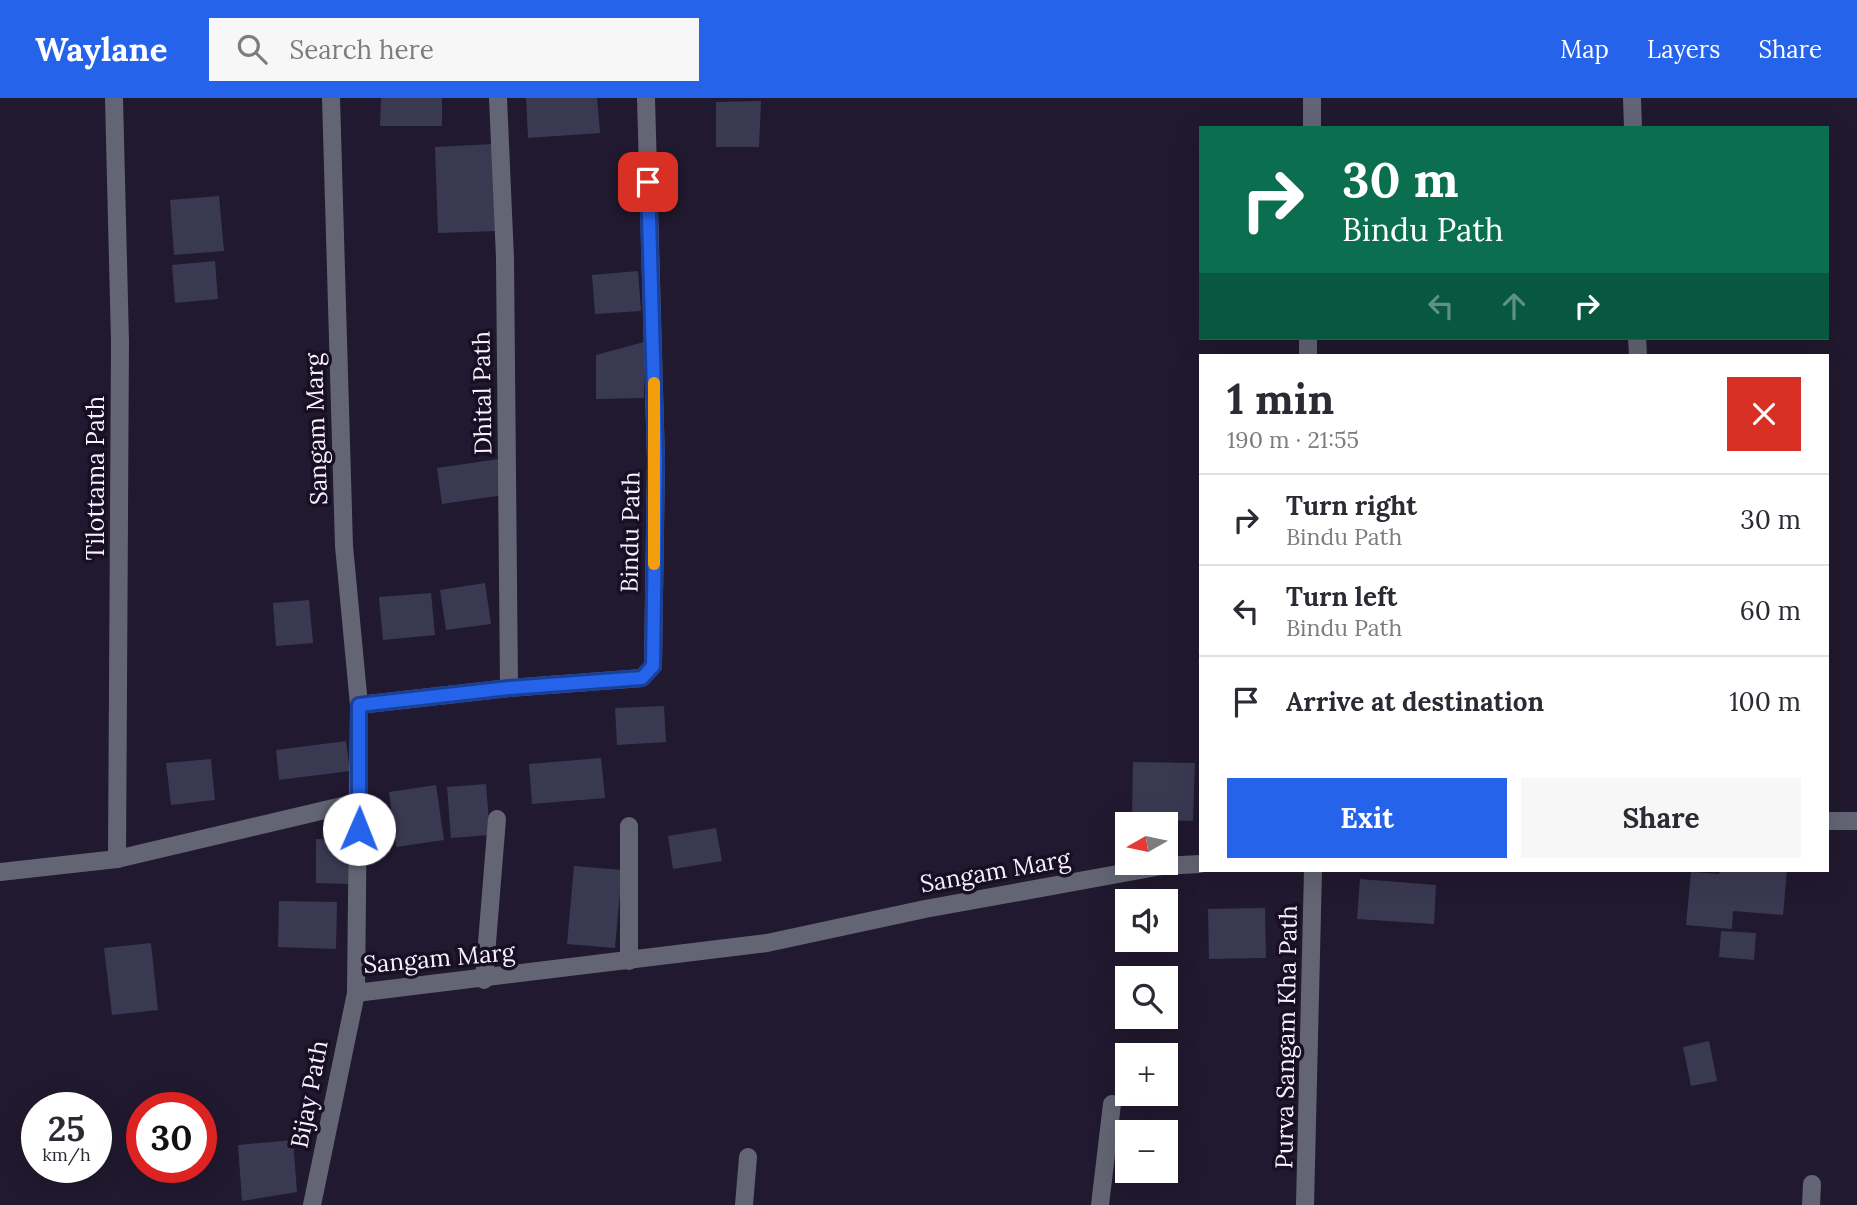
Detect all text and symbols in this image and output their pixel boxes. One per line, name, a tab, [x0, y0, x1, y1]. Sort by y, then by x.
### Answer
search box	[209, 18, 699, 81]
text: Waylane	[35, 28, 167, 70]
icon: search	[233, 30, 271, 68]
text: Search here	[289, 33, 434, 66]
text: Map	[1560, 34, 1609, 65]
text: Layers	[1647, 34, 1720, 65]
text: Share	[1758, 34, 1822, 65]
text: 30 m	[1342, 148, 1459, 210]
pin	[618, 152, 678, 212]
icon: right	[1227, 154, 1318, 245]
icon: arrive	[629, 163, 667, 201]
text: Bindu Path	[1342, 209, 1504, 250]
icon: left	[1422, 287, 1460, 325]
icon: ahead	[1495, 287, 1533, 325]
icon: right	[1568, 287, 1606, 325]
street label: Dhital Path	[465, 331, 499, 455]
street label: Sangam Marg	[298, 352, 334, 505]
text: 1 min	[1227, 372, 1334, 426]
button: close	[1727, 377, 1801, 451]
street label: Tilottama Path	[80, 396, 111, 560]
text: 190 m · 21:55	[1227, 425, 1359, 454]
street label: Bindu Path	[613, 471, 647, 593]
text: Turn right	[1286, 489, 1417, 522]
icon: right	[1227, 501, 1265, 539]
text: 30 m	[1740, 503, 1801, 536]
text: Bindu Path	[1286, 522, 1402, 551]
text: Turn left	[1286, 580, 1397, 613]
icon: left	[1227, 592, 1265, 630]
text: 60 m	[1740, 594, 1801, 627]
text: Bindu Path	[1286, 613, 1402, 642]
icon: arrive	[1227, 683, 1265, 721]
text: Arrive at destination	[1286, 685, 1544, 718]
text: 100 m	[1729, 685, 1801, 718]
button: Exit	[1227, 778, 1507, 858]
button: Share	[1521, 778, 1801, 858]
position arrow	[322, 792, 396, 866]
north arrow	[1115, 812, 1178, 875]
map controls	[1115, 812, 1178, 1183]
street label: Sangam Marg	[917, 842, 1073, 899]
button: sound	[1115, 889, 1178, 952]
street label: Purva Sangam Kha Path	[1268, 905, 1304, 1169]
street label: Sangam Marg	[362, 936, 517, 980]
button: search	[1115, 966, 1178, 1029]
street label: Bijay Path	[283, 1037, 335, 1151]
button: +	[1115, 1043, 1178, 1106]
speed limit sign: 30	[126, 1092, 217, 1183]
text: 25	[48, 1106, 85, 1151]
button: −	[1115, 1120, 1178, 1183]
text: km/h	[42, 1143, 91, 1166]

